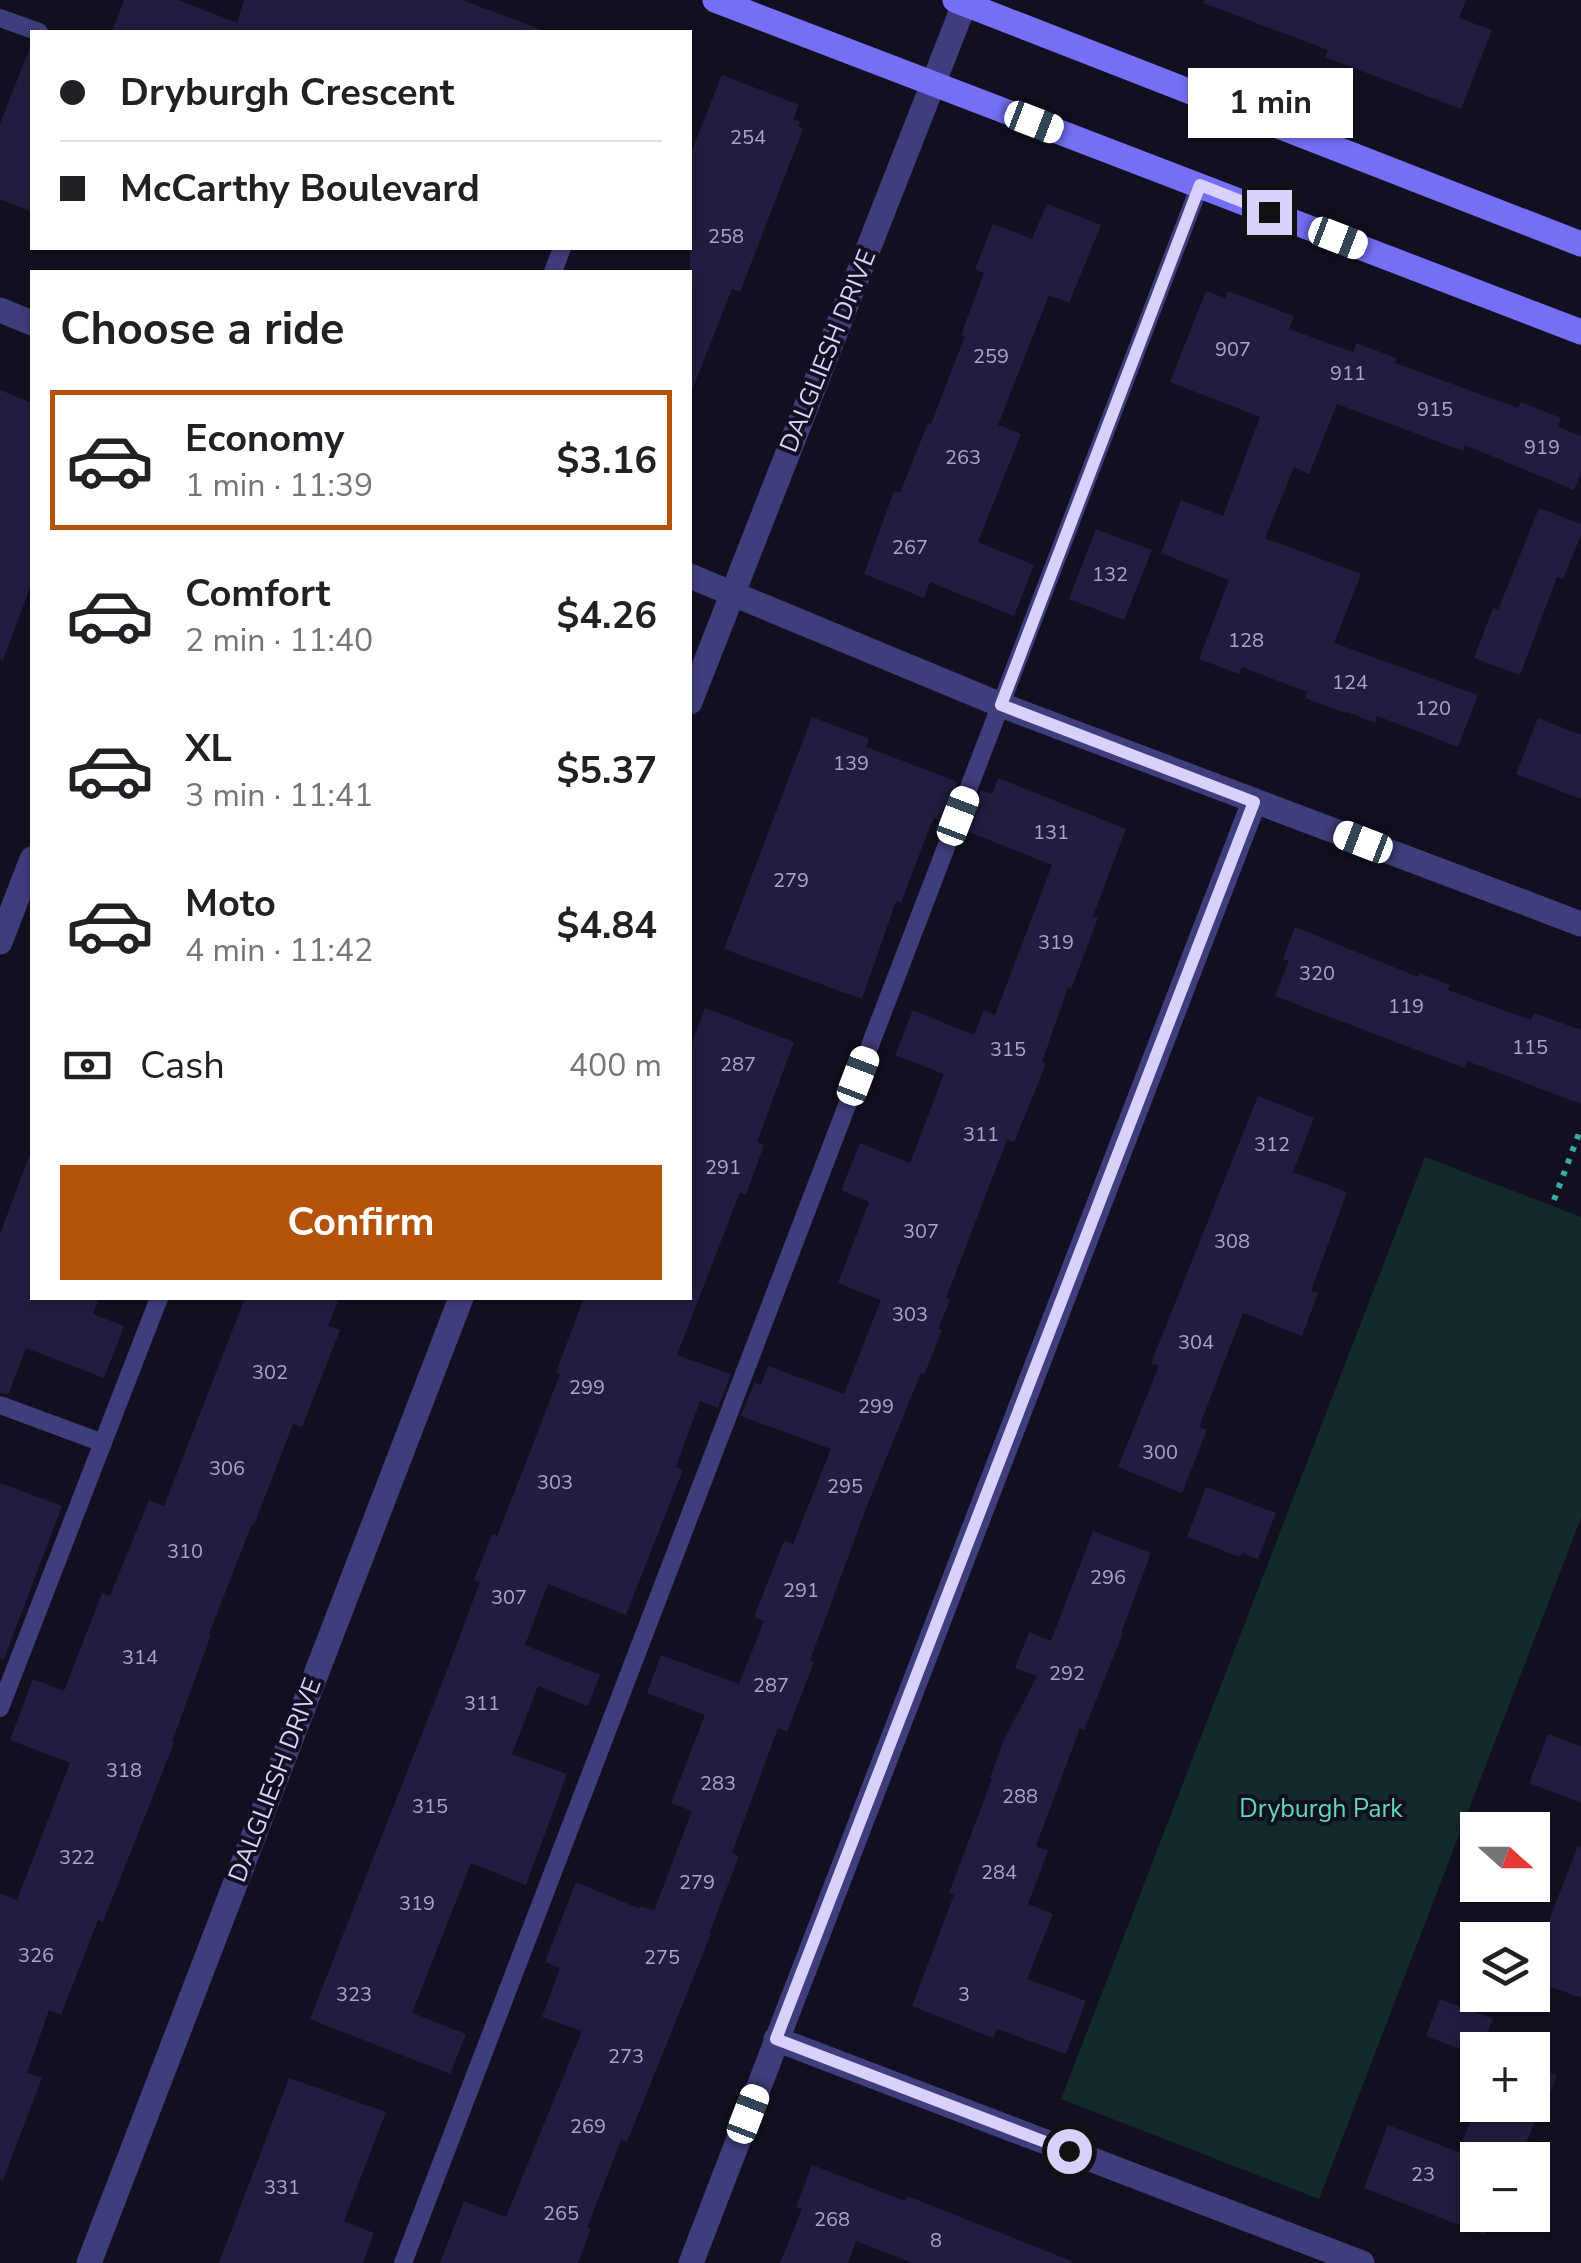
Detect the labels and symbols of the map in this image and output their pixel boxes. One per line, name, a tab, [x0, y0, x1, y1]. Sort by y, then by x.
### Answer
callout: 1 min	[1186, 67, 1352, 137]
car	[1001, 97, 1067, 147]
house number: 254	[730, 124, 766, 151]
route end	[1247, 190, 1292, 235]
car	[1305, 213, 1371, 263]
house number: 258	[708, 223, 744, 250]
street label: DALGLIESH DRIVE	[772, 245, 884, 457]
house number: 907	[1215, 336, 1251, 363]
house number: 259	[973, 343, 1009, 370]
house number: 911	[1330, 360, 1366, 387]
house number: 915	[1417, 396, 1453, 423]
house number: 919	[1524, 434, 1560, 461]
house number: 263	[945, 444, 981, 471]
house number: 267	[892, 534, 928, 561]
house number: 132	[1092, 561, 1128, 588]
house number: 128	[1228, 627, 1264, 654]
house number: 124	[1332, 669, 1368, 696]
house number: 120	[1415, 695, 1451, 722]
house number: 139	[833, 750, 869, 777]
car	[933, 783, 983, 849]
car	[1330, 817, 1396, 867]
house number: 131	[1033, 819, 1069, 846]
house number: 279	[773, 867, 809, 894]
house number: 319	[1038, 929, 1074, 956]
house number: 320	[1299, 960, 1335, 987]
house number: 119	[1388, 993, 1424, 1020]
house number: 115	[1512, 1034, 1548, 1061]
house number: 315	[990, 1036, 1026, 1063]
car	[833, 1043, 883, 1109]
house number: 287	[720, 1051, 756, 1078]
house number: 311	[963, 1121, 999, 1148]
house number: 312	[1254, 1131, 1290, 1158]
house number: 291	[705, 1154, 741, 1181]
house number: 307	[903, 1218, 939, 1245]
house number: 308	[1214, 1228, 1250, 1255]
house number: 303	[892, 1301, 928, 1328]
house number: 304	[1178, 1329, 1214, 1356]
house number: 302	[252, 1359, 288, 1386]
house number: 299	[569, 1374, 605, 1401]
house number: 299	[858, 1393, 894, 1420]
house number: 300	[1142, 1439, 1178, 1466]
house number: 306	[209, 1455, 245, 1482]
house number: 303	[537, 1469, 573, 1496]
house number: 295	[827, 1473, 863, 1500]
house number: 310	[167, 1538, 203, 1565]
house number: 296	[1090, 1564, 1126, 1591]
house number: 291	[783, 1577, 819, 1604]
house number: 307	[491, 1584, 527, 1611]
house number: 314	[122, 1644, 158, 1671]
house number: 292	[1049, 1660, 1085, 1687]
house number: 287	[753, 1672, 789, 1699]
street label: DALGLIESH DRIVE	[220, 1673, 330, 1887]
house number: 311	[464, 1690, 500, 1717]
house number: 318	[106, 1757, 142, 1784]
house number: 283	[700, 1770, 736, 1797]
house number: 288	[1002, 1783, 1038, 1810]
park label: Dryburgh Park	[1239, 1792, 1403, 1826]
house number: 315	[412, 1793, 448, 1820]
north arrow	[1460, 1812, 1550, 1902]
house number: 322	[59, 1844, 95, 1871]
house number: 284	[981, 1859, 1017, 1886]
house number: 279	[679, 1869, 715, 1896]
house number: 319	[399, 1890, 435, 1917]
house number: 326	[18, 1942, 54, 1969]
house number: 275	[644, 1944, 680, 1971]
house number: 323	[336, 1981, 372, 2008]
house number: 3	[958, 1981, 970, 2008]
house number: 273	[608, 2043, 644, 2070]
car	[723, 2081, 773, 2147]
house number: 269	[570, 2113, 606, 2140]
route start	[1047, 2129, 1092, 2174]
house number: 23	[1411, 2161, 1435, 2188]
house number: 331	[264, 2174, 300, 2201]
house number: 265	[543, 2200, 579, 2227]
house number: 268	[814, 2206, 850, 2233]
house number: 8	[930, 2227, 942, 2254]

